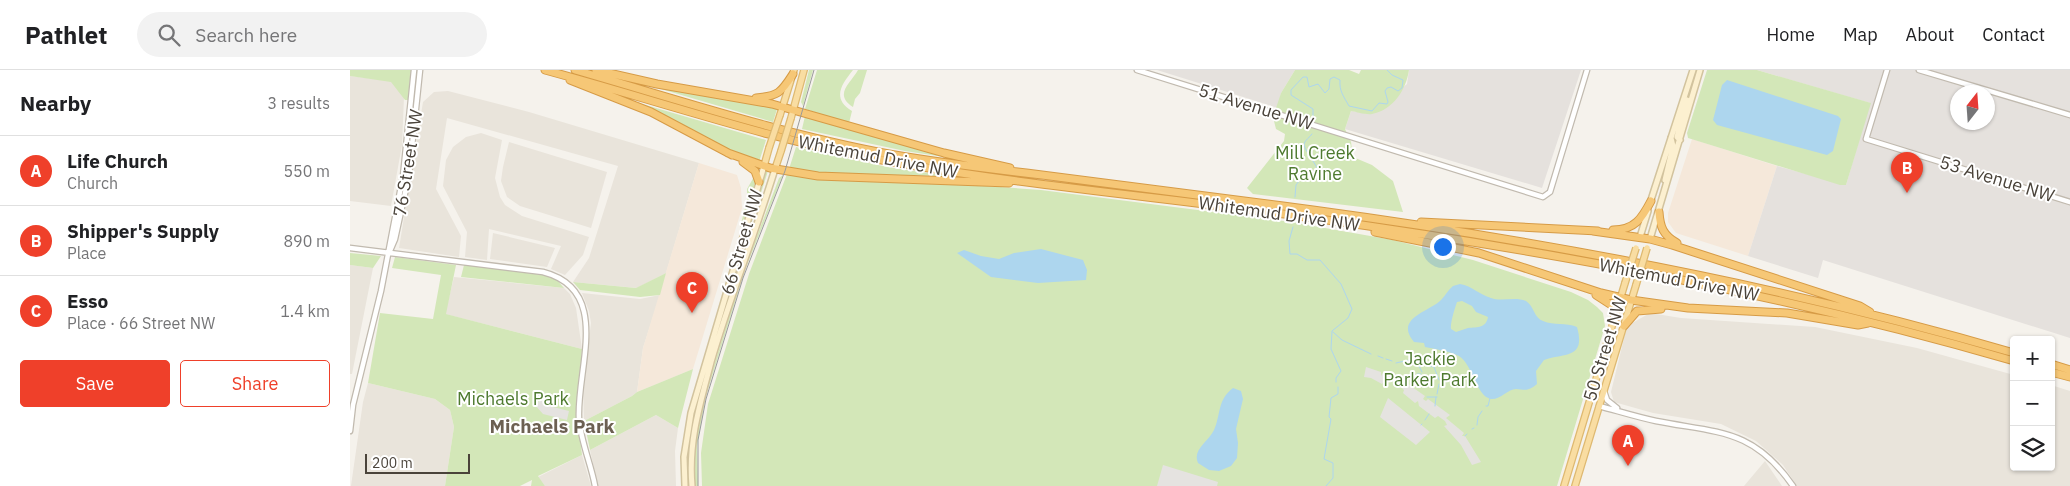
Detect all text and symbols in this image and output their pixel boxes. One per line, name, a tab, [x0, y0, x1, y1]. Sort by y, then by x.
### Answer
search box	[137, 12, 487, 57]
text: Pathlet	[25, 19, 107, 51]
icon: search	[155, 21, 183, 49]
text: Search here	[195, 23, 297, 47]
text: Home	[1767, 23, 1815, 46]
text: Map	[1843, 23, 1878, 46]
text: About	[1906, 23, 1954, 46]
text: Contact	[1982, 23, 2045, 46]
street label: 51 Avenue NW	[1196, 78, 1316, 135]
north arrow	[1950, 85, 1995, 130]
text: Nearby	[20, 89, 91, 117]
text: 3 results	[267, 93, 330, 113]
street label: 76 Street NW	[388, 108, 427, 218]
street label: Whitemud Drive NW	[796, 130, 960, 183]
park label: Mill Creek Ravine	[1275, 141, 1356, 185]
text: Life Church	[67, 149, 168, 173]
street label: 53 Avenue NW	[1937, 150, 2057, 207]
pin: B	[1891, 152, 1923, 193]
text: A	[31, 161, 41, 181]
text: 550 m	[283, 161, 330, 181]
text: Church	[67, 173, 118, 193]
street label: 66 Street NW	[716, 187, 767, 297]
street label: Whitemud Drive NW	[1197, 191, 1361, 236]
text: Shipper's Supply	[67, 219, 219, 243]
text: B	[31, 231, 41, 251]
text: 890 m	[283, 231, 330, 251]
your location	[1430, 234, 1456, 260]
text: Place	[67, 243, 106, 263]
street label: Whitemud Drive NW	[1597, 253, 1761, 306]
pin: C	[676, 272, 708, 313]
text: Esso	[67, 289, 108, 313]
street label: 50 Street NW	[1578, 294, 1631, 404]
text: C	[31, 301, 41, 321]
text: 1.4 km	[280, 301, 330, 321]
text: Place · 66 Street NW	[67, 313, 215, 333]
map controls	[2010, 336, 2055, 471]
button: +	[2010, 336, 2055, 381]
park label: Jackie Parker Park	[1383, 347, 1477, 391]
button: Save	[20, 360, 170, 407]
button: Share	[180, 360, 330, 407]
button: −	[2010, 381, 2055, 426]
park label: Michaels Park	[457, 387, 570, 410]
district label: Michaels Park	[489, 414, 615, 438]
pin: A	[1612, 425, 1644, 466]
button: layers	[2010, 426, 2055, 471]
scale bar	[365, 451, 470, 474]
text: 200 m	[372, 454, 413, 472]

